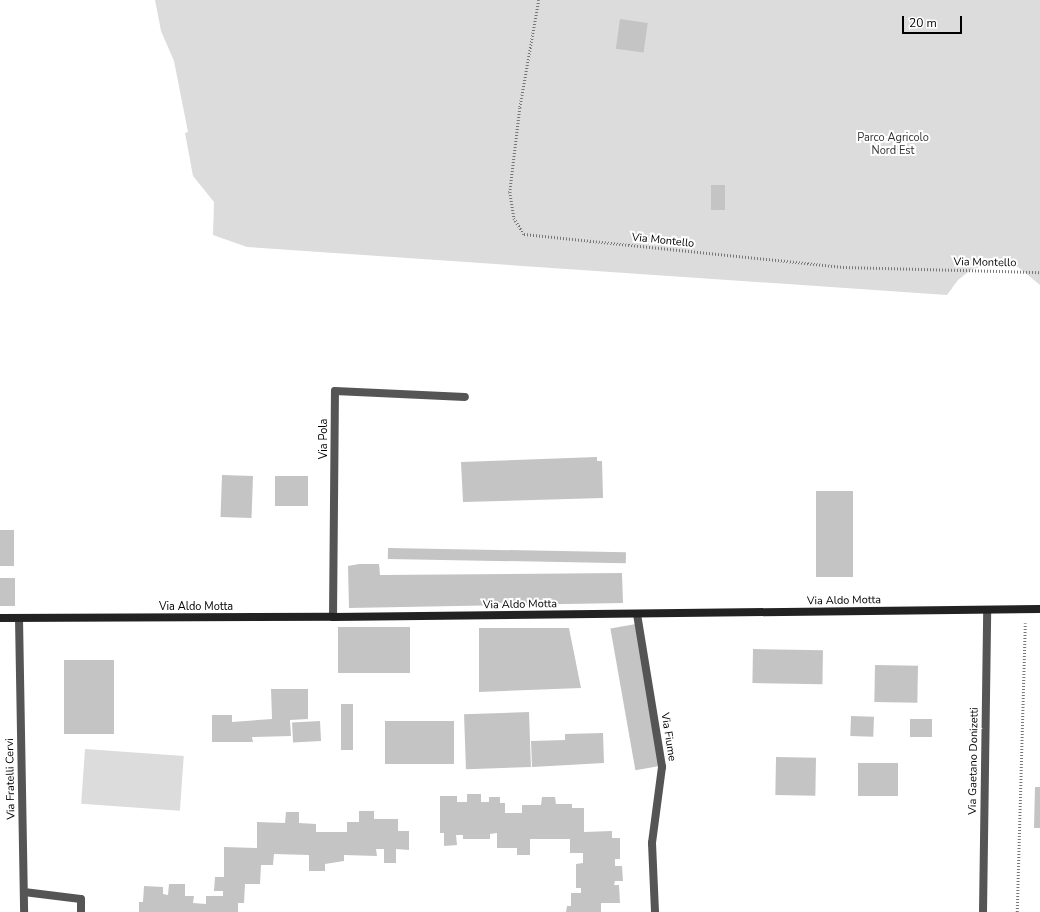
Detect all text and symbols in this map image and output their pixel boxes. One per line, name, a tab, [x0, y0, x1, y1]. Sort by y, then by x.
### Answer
scale bar	[904, 8, 964, 34]
text: 20 m	[909, 15, 937, 31]
park label: Parco Agricolo Nord Est	[857, 132, 929, 158]
street label: Via Montello	[631, 231, 695, 251]
street label: Via Montello	[954, 256, 1016, 270]
street label: Via Pola	[317, 419, 331, 459]
street label: Via Aldo Motta	[807, 594, 881, 608]
street label: Via Aldo Motta	[483, 598, 557, 612]
street label: Via Aldo Motta	[159, 600, 233, 614]
street label: Via Gaetano Donizetti	[966, 707, 982, 815]
street label: Via Fiume	[658, 712, 678, 762]
street label: Via Fratelli Cervi	[4, 738, 18, 820]

